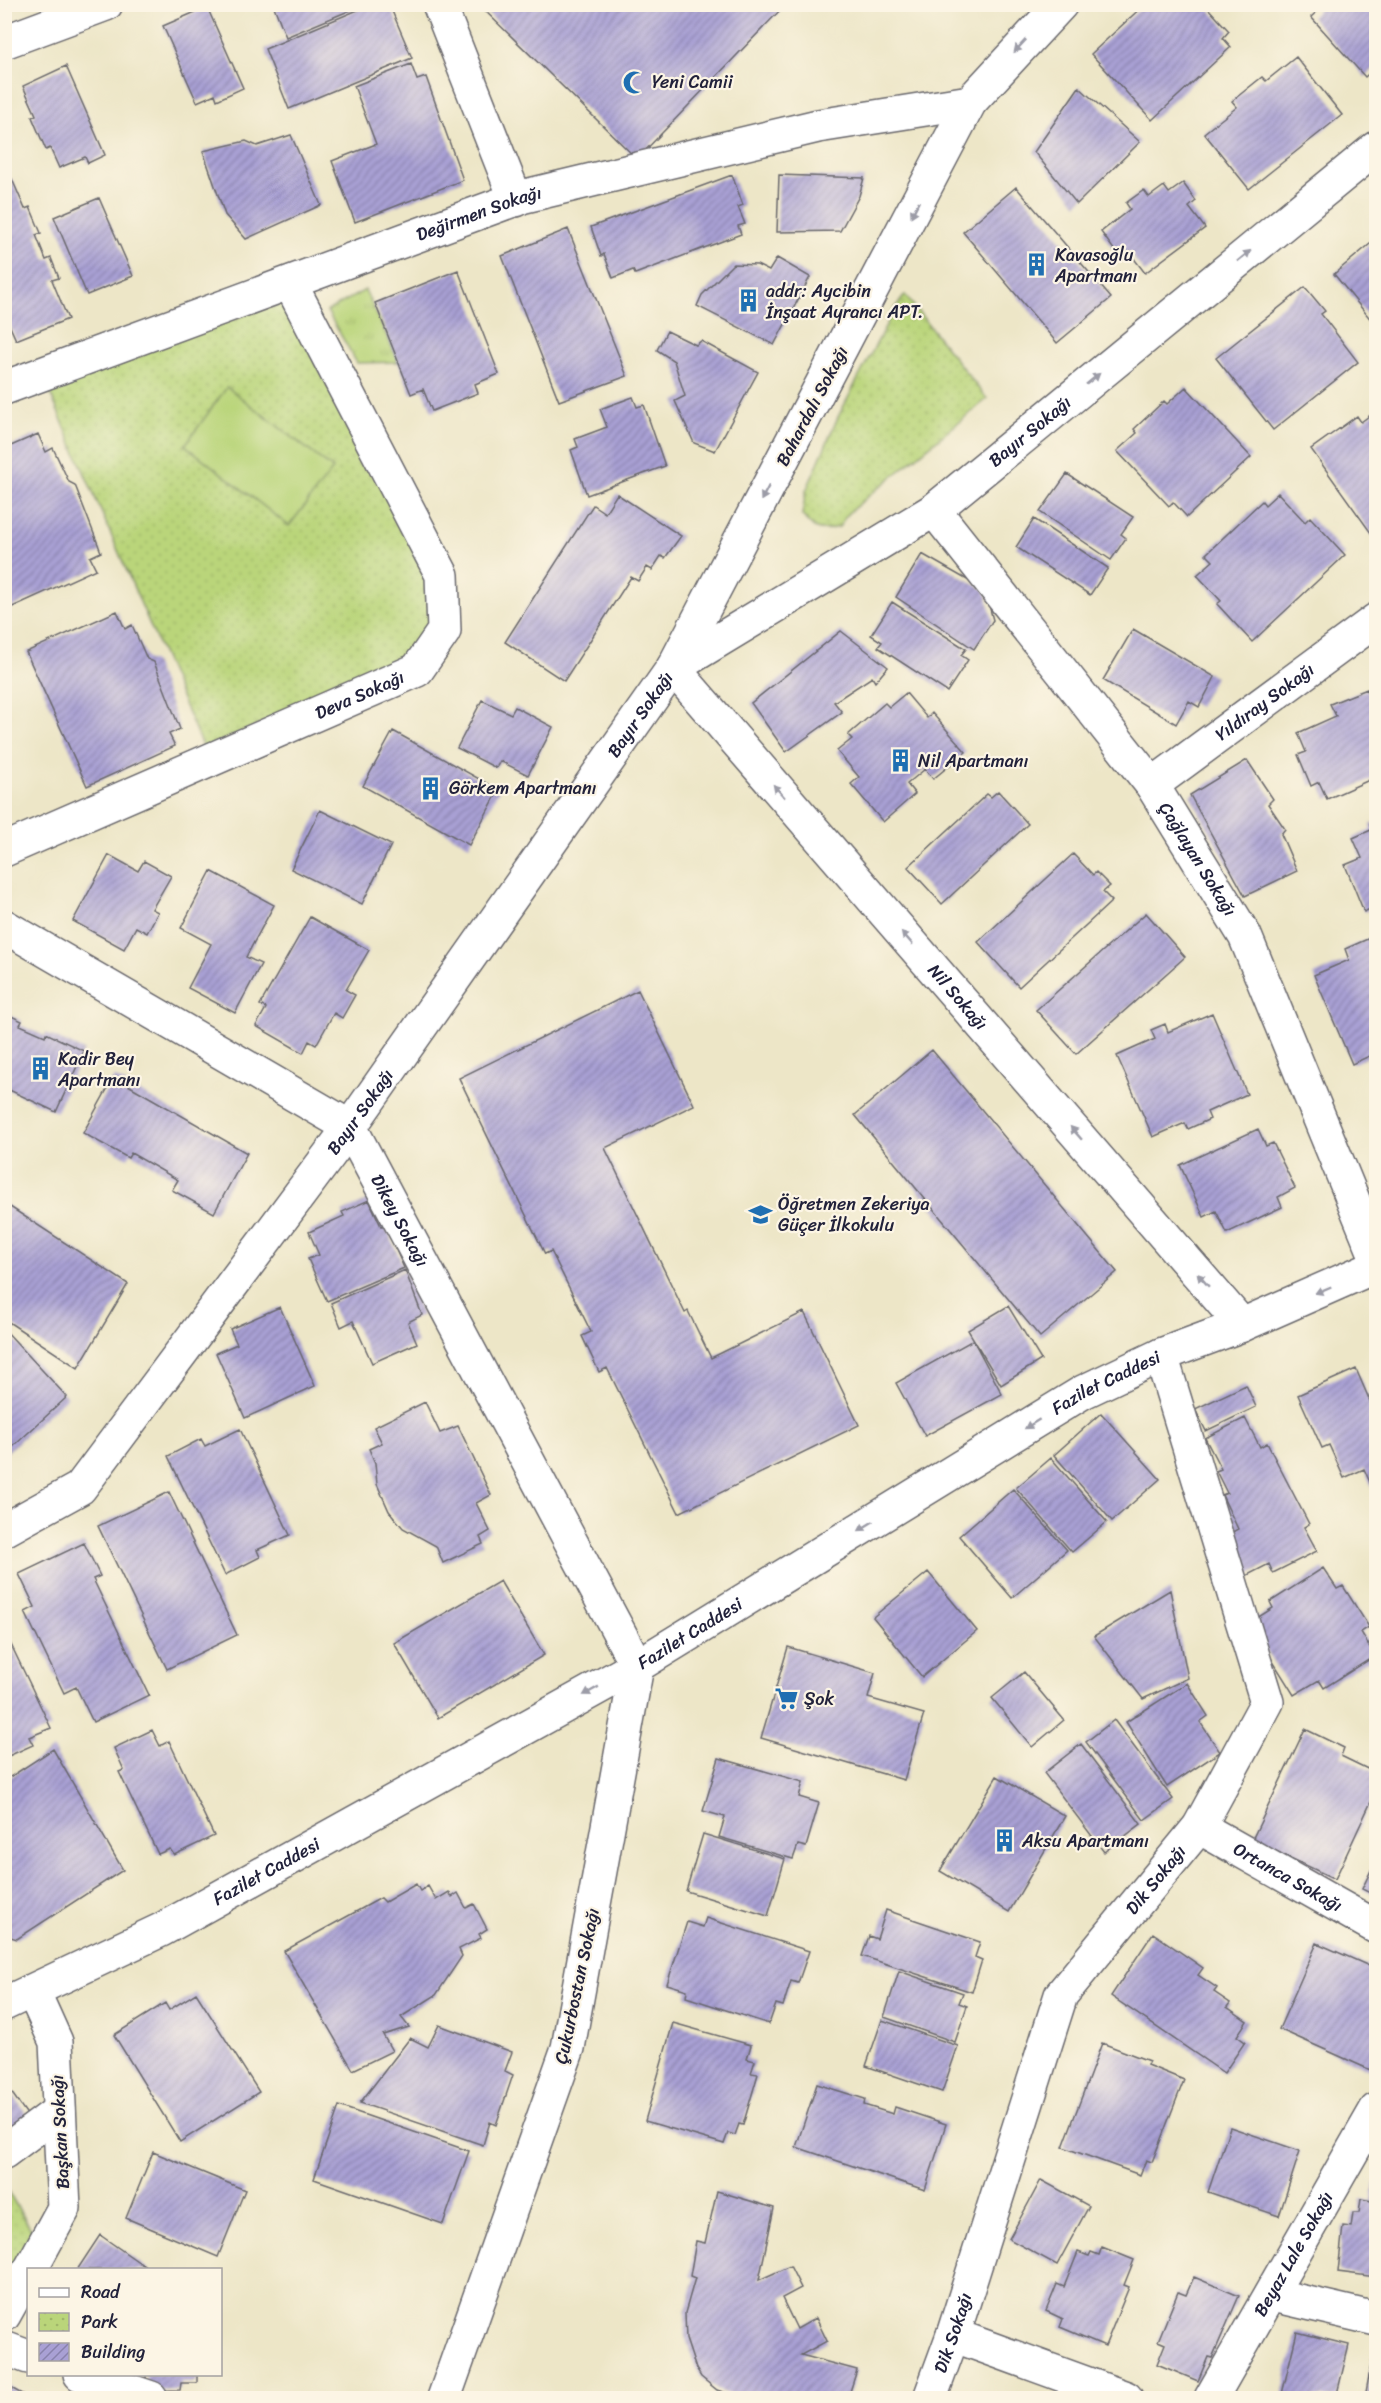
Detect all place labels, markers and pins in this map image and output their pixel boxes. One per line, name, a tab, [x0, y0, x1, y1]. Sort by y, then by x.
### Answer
place label: Yeni Camii	[652, 66, 734, 98]
mosque icon: Yeni Camii	[621, 69, 647, 95]
place label: Kavasoğlu Apartmanı	[1054, 239, 1138, 292]
building icon: Kavasoğlu Apartmanı	[1024, 252, 1050, 278]
place label: addr: Aycibin İnşaat Ayrancı APT.	[765, 275, 923, 328]
building icon: addr: Aycibin İnşaat Ayrancı APT.	[735, 288, 761, 314]
place label: Nil Apartmanı	[918, 745, 1028, 777]
building icon: Nil Apartmanı	[887, 748, 913, 774]
place label: Görkem Apartmanı	[449, 772, 597, 804]
building icon: Görkem Apartmanı	[418, 775, 444, 801]
place label: Kadir Bey Apartmanı	[57, 1043, 141, 1096]
building icon: Kadir Bey Apartmanı	[27, 1056, 53, 1082]
place label: Öğretmen Zekeriya Güçer İlkokulu	[778, 1188, 930, 1241]
school or university icon: Öğretmen Zekeriya Güçer İlkokulu	[747, 1201, 773, 1227]
place label: Şok	[804, 1683, 834, 1715]
supermarket icon: Şok	[773, 1686, 799, 1712]
place label: Aksu Apartmanı	[1021, 1825, 1149, 1857]
building icon: Aksu Apartmanı	[991, 1828, 1017, 1854]

